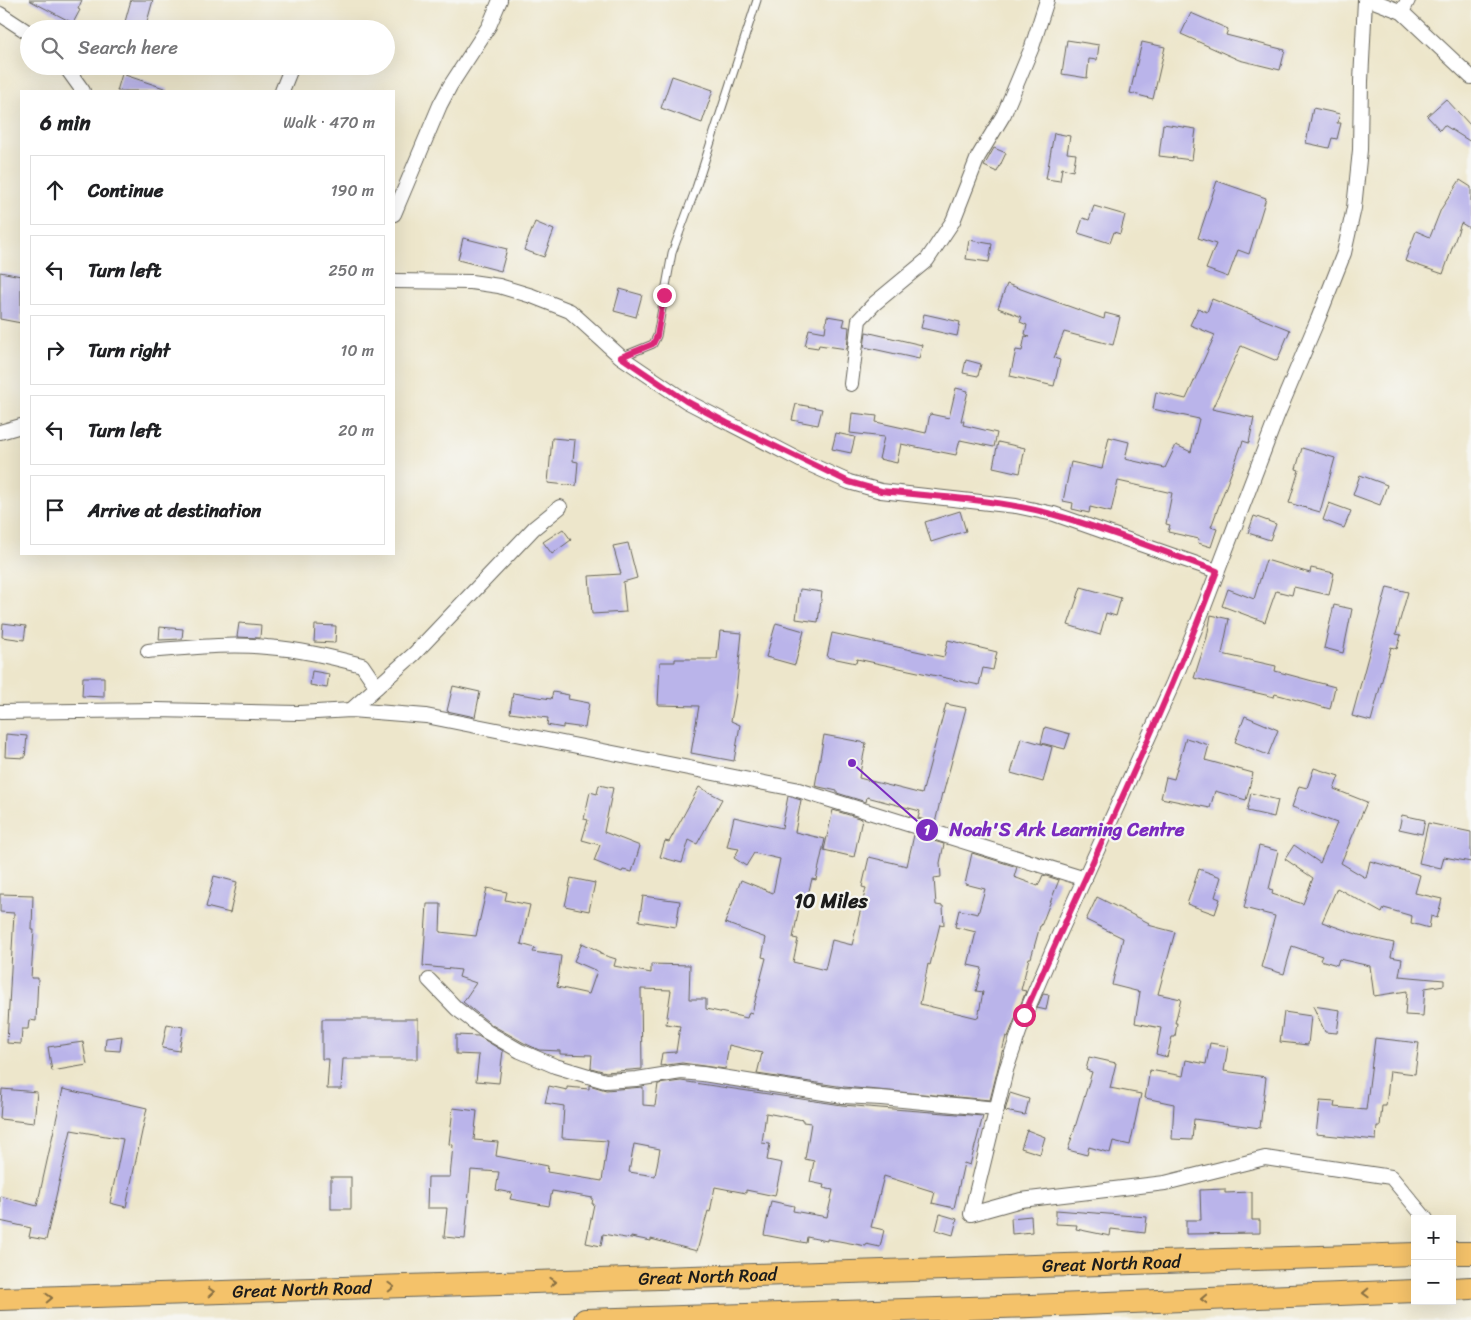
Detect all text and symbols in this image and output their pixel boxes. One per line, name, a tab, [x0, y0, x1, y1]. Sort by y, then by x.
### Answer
search box	[20, 20, 395, 75]
text: Search here	[78, 31, 178, 64]
icon: search	[38, 34, 66, 62]
text: 6 min	[40, 104, 91, 142]
text: Walk · 470 m	[283, 108, 375, 137]
text: Continue	[88, 174, 164, 207]
icon: ahead	[41, 176, 69, 204]
text: 190 m	[331, 176, 374, 205]
text: Turn left	[88, 254, 161, 287]
icon: left	[41, 256, 69, 284]
text: 250 m	[328, 256, 374, 285]
route end	[653, 284, 676, 307]
text: Turn right	[88, 334, 170, 367]
icon: right	[41, 336, 69, 364]
text: 10 m	[341, 336, 374, 365]
text: Turn left	[88, 414, 161, 447]
icon: left	[41, 416, 69, 444]
text: 20 m	[338, 416, 374, 445]
text: Arrive at destination	[88, 494, 261, 527]
icon: arrive	[41, 496, 69, 524]
callout: Noah'S Ark Learning Centre	[914, 813, 1195, 847]
text: Noah'S Ark Learning Centre	[949, 813, 1185, 846]
text: 1	[924, 817, 931, 843]
district label: 10 Miles	[794, 884, 869, 919]
route start	[1013, 1004, 1036, 1027]
map controls	[1411, 1215, 1456, 1305]
button: +	[1411, 1215, 1456, 1260]
street label: Great North Road	[1042, 1245, 1183, 1282]
street label: Great North Road	[638, 1258, 779, 1295]
button: −	[1411, 1260, 1456, 1305]
street label: Great North Road	[232, 1271, 373, 1308]
one-way arrow	[550, 1276, 558, 1287]
one-way arrow	[387, 1281, 395, 1292]
one-way arrow	[207, 1287, 215, 1298]
one-way arrow	[1362, 1287, 1370, 1298]
one-way arrow	[45, 1292, 53, 1303]
one-way arrow	[1199, 1294, 1207, 1305]

